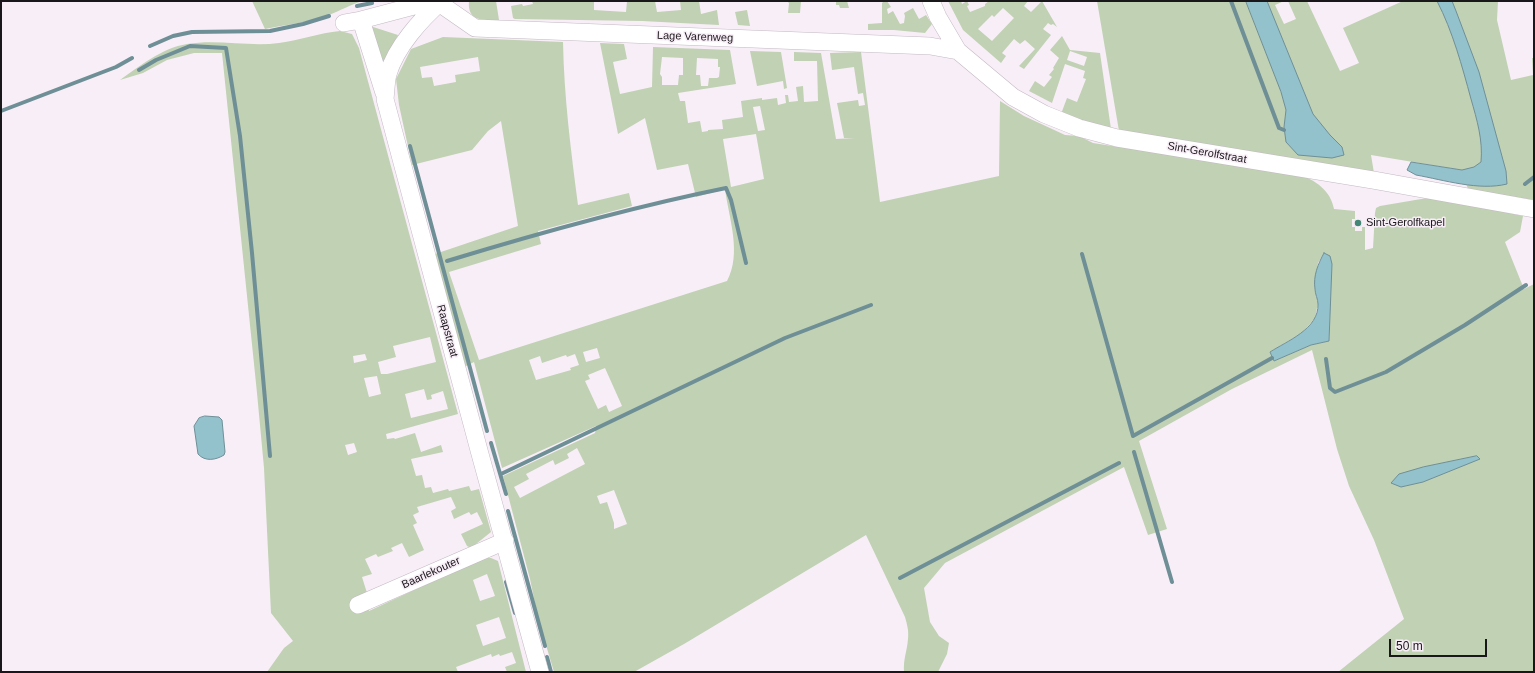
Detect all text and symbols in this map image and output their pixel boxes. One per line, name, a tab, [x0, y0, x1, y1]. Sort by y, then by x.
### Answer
street label: Lage Varenweg	[657, 29, 733, 45]
street label: Sint-Gerolfstraat	[1166, 140, 1248, 166]
place label: Sint-Gerolfkapel	[1366, 216, 1445, 230]
marker: Sint-Gerolfkapel	[1353, 218, 1363, 228]
street label: Raapstraat	[434, 303, 460, 359]
street label: Baarlekouter	[400, 554, 462, 592]
scale bar	[1391, 631, 1489, 657]
text: 50 m	[1396, 639, 1423, 653]

